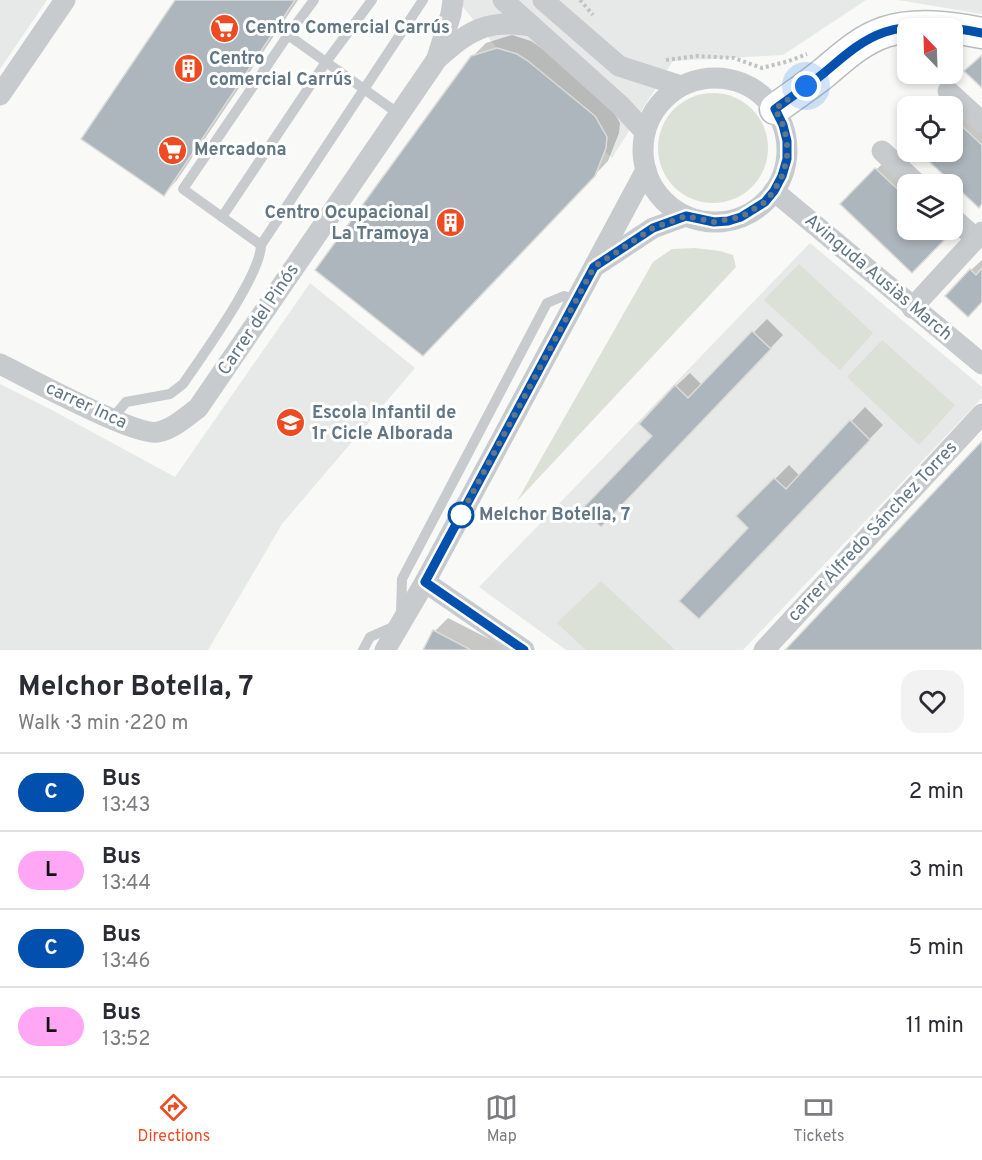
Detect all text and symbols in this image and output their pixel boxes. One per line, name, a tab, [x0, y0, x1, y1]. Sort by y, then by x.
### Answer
supermarket icon: Centro Comercial Carrús	[208, 12, 240, 44]
place label: Centro Comercial Carrús	[245, 17, 450, 40]
north arrow	[897, 18, 963, 84]
map controls	[897, 18, 963, 240]
place label: Centro comercial Carrús	[209, 48, 352, 92]
building icon: Centro comercial Carrús	[172, 53, 204, 85]
your location	[791, 71, 821, 101]
button: locate	[897, 96, 963, 162]
supermarket icon: Mercadona	[157, 134, 189, 166]
place label: Mercadona	[194, 139, 287, 162]
button: layers	[897, 174, 963, 240]
place label: Centro Ocupacional La Tramoya	[265, 202, 429, 246]
building icon: Centro Ocupacional La Tramoya	[434, 207, 466, 239]
street label: Avinguda Ausiàs March	[800, 210, 956, 346]
street label: Carrer del Pinós	[213, 260, 305, 380]
street label: carrer Inca	[42, 377, 130, 435]
place label: Escola Infantil de 1r Cicle Alborada	[312, 402, 456, 446]
school or university icon: Escola Infantil de 1r Cicle Alborada	[275, 407, 307, 439]
street label: carrer Alfredo Sánchez Torres	[783, 437, 963, 627]
marker: Melchor Botella, 7	[448, 502, 474, 528]
place label: Melchor Botella, 7	[479, 504, 630, 527]
text: Melchor Botella, 7	[18, 670, 253, 706]
button: heart	[901, 670, 964, 733]
text: Walk · 3 min · 220 m	[18, 711, 188, 737]
text: Bus	[102, 766, 141, 793]
text: C	[44, 779, 58, 806]
text: 2 min	[909, 779, 964, 806]
text: 13:43	[102, 793, 150, 819]
text: Bus	[102, 844, 141, 871]
text: L	[45, 857, 57, 884]
text: 3 min	[909, 857, 964, 884]
text: 13:44	[102, 871, 151, 897]
text: Bus	[102, 922, 141, 949]
text: C	[44, 935, 58, 962]
text: 5 min	[909, 935, 964, 962]
text: 13:46	[102, 949, 150, 975]
text: Bus	[102, 1000, 141, 1027]
text: L	[45, 1013, 57, 1040]
text: 11 min	[906, 1013, 964, 1040]
text: 13:52	[102, 1027, 151, 1053]
tab: Directions	[138, 1091, 210, 1147]
tab: Map	[485, 1091, 518, 1147]
tab: Tickets	[793, 1091, 844, 1147]

